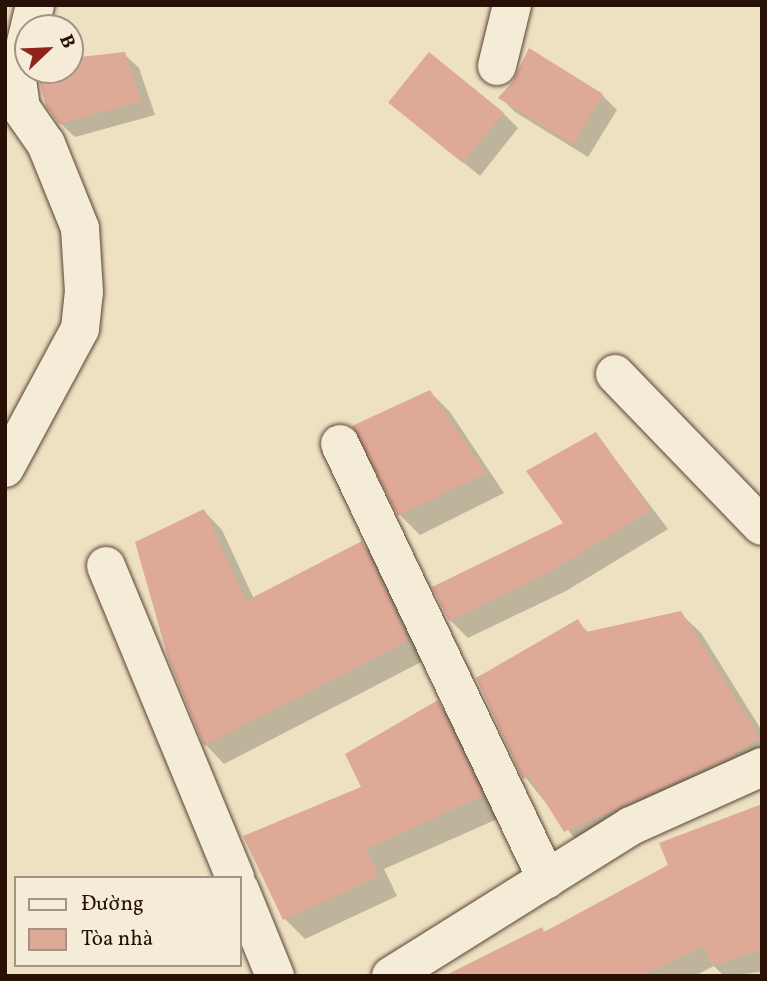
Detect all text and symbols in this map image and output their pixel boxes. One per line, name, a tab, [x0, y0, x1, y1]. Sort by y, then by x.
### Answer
north arrow	[14, 14, 84, 84]
text: B	[52, 31, 81, 53]
legend	[14, 876, 242, 967]
text: Đường	[81, 890, 144, 919]
text: Tòa nhà	[81, 925, 153, 954]

